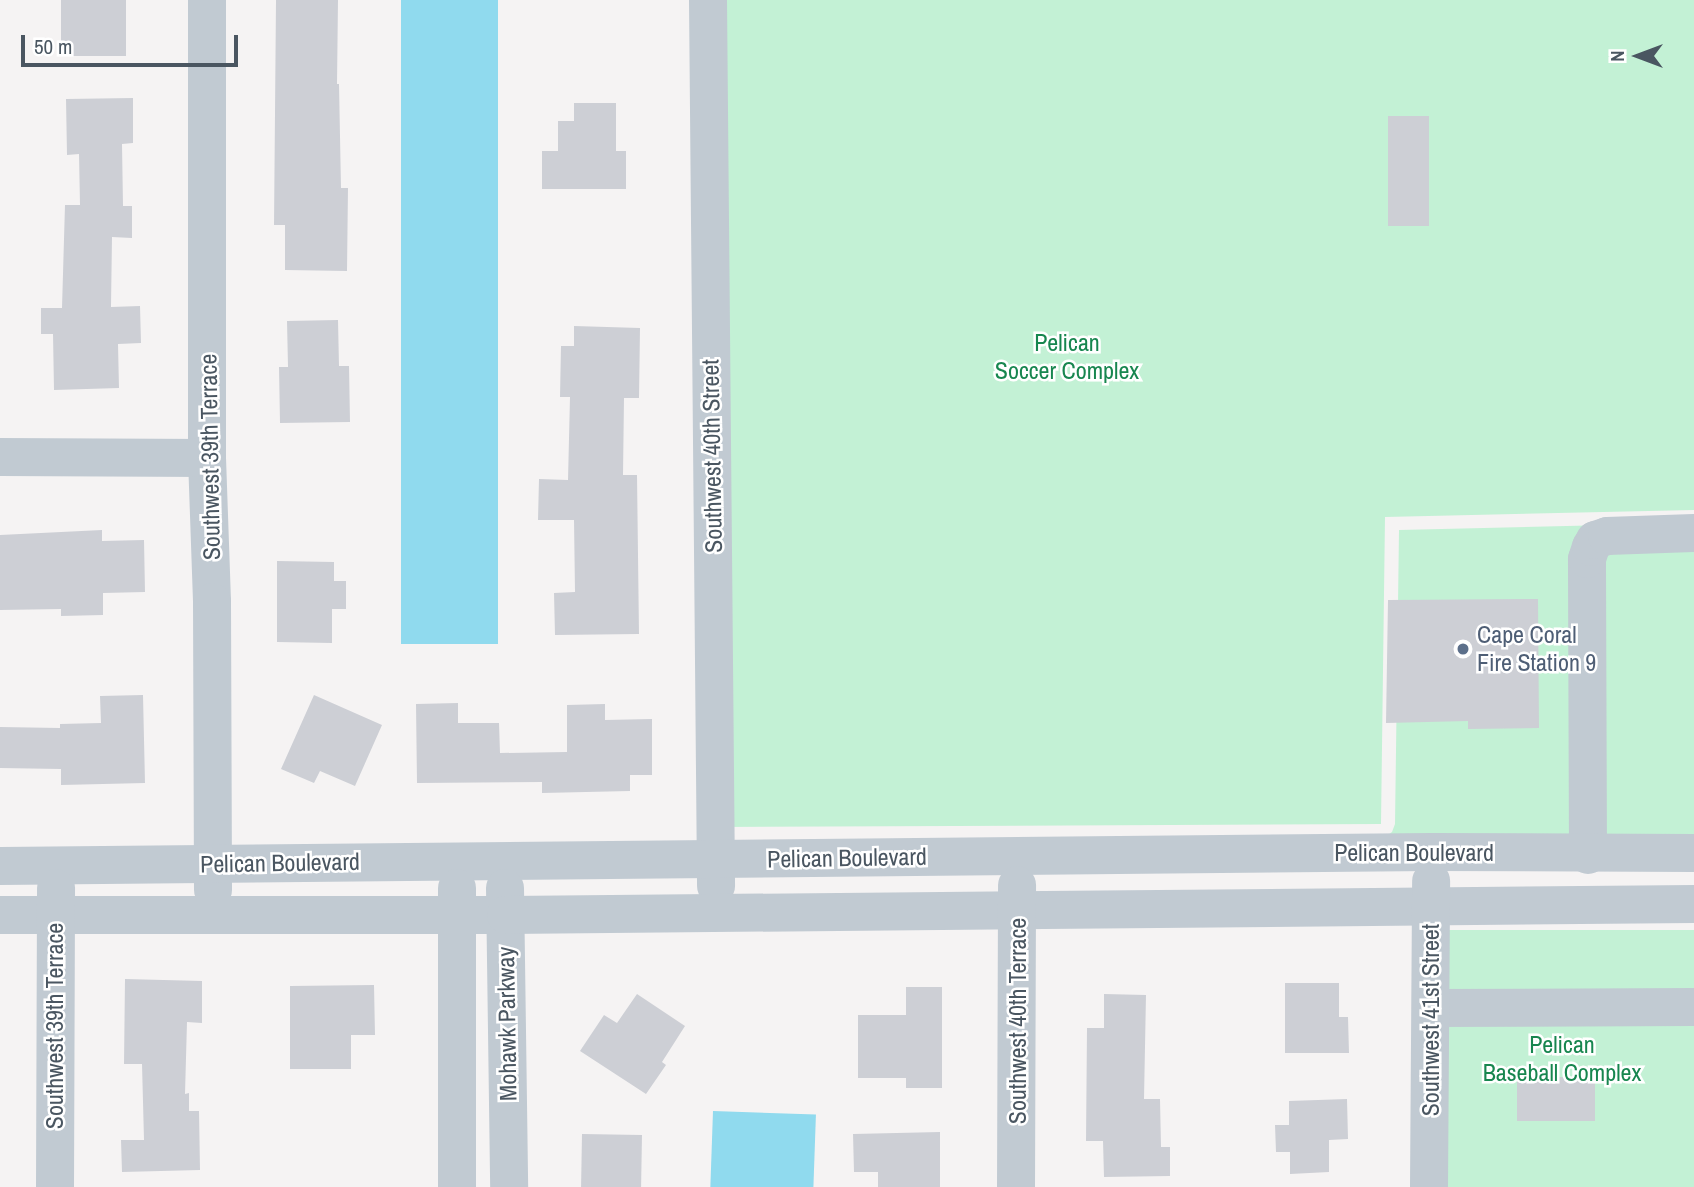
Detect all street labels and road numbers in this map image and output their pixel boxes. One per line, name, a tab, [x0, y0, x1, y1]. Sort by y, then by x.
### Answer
street label: Southwest 39th Terrace	[194, 353, 226, 561]
street label: Southwest 40th Street	[696, 359, 728, 553]
street label: Pelican Boulevard	[1334, 839, 1494, 867]
street label: Pelican Boulevard	[767, 842, 927, 874]
street label: Pelican Boulevard	[200, 847, 360, 879]
street label: Southwest 40th Terrace	[1004, 918, 1032, 1124]
street label: Southwest 39th Terrace	[41, 923, 69, 1129]
street label: Southwest 41st Street	[1417, 924, 1445, 1116]
street label: Mohawk Parkway	[491, 947, 523, 1101]

